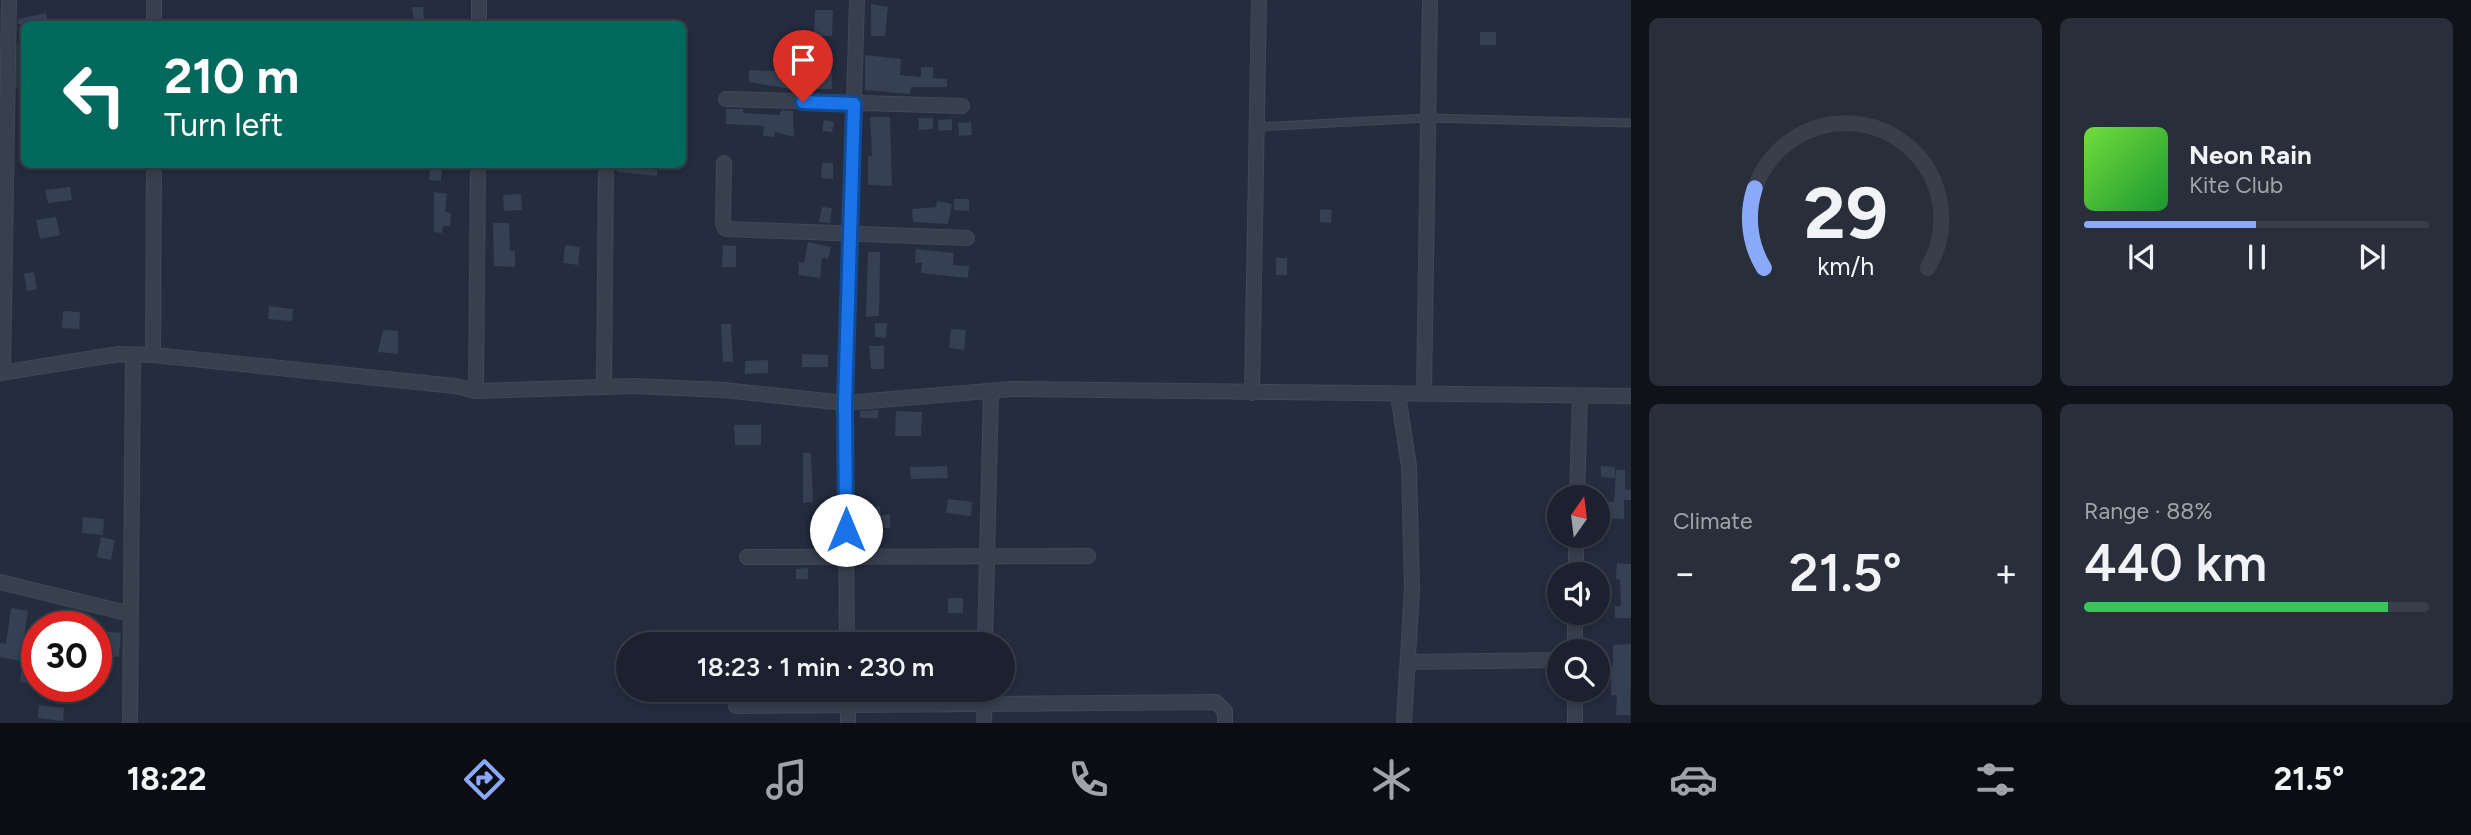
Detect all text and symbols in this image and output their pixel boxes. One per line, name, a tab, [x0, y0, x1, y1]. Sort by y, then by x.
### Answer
pin	[773, 30, 833, 102]
icon: arrive	[784, 41, 822, 79]
text: 210 m	[164, 46, 299, 105]
icon: left	[49, 49, 140, 140]
text: Turn left	[164, 106, 283, 144]
text: Neon Rain	[2189, 139, 2312, 171]
text: 29	[1803, 169, 1888, 256]
text: Kite Club	[2189, 171, 2283, 199]
icon: previous	[2123, 238, 2161, 276]
icon: pause	[2238, 238, 2276, 276]
icon: next	[2353, 238, 2391, 276]
text: km/h	[1817, 251, 1874, 281]
north arrow	[1547, 485, 1610, 548]
map controls	[1547, 485, 1610, 702]
position arrow	[809, 493, 883, 567]
text: Range · 88%	[2084, 497, 2213, 525]
text: Climate	[1673, 507, 1752, 535]
text: 440 km	[2084, 532, 2267, 594]
text: 21.5°	[1789, 542, 1902, 604]
text: −	[1673, 550, 1697, 596]
text: +	[1994, 550, 2018, 596]
button: sound	[1547, 562, 1610, 625]
speed limit sign: 30	[21, 611, 112, 702]
button: search	[1547, 639, 1610, 702]
text: 18:23 · 1 min · 230 m	[697, 651, 934, 683]
icon: directions	[460, 755, 509, 804]
icon: music	[762, 755, 811, 804]
icon: phone	[1064, 755, 1113, 804]
icon: climate	[1367, 755, 1416, 804]
icon: car	[1669, 755, 1718, 804]
icon: filters	[1971, 755, 2020, 804]
text: 18:22	[127, 760, 206, 798]
text: 21.5°	[2274, 760, 2344, 798]

